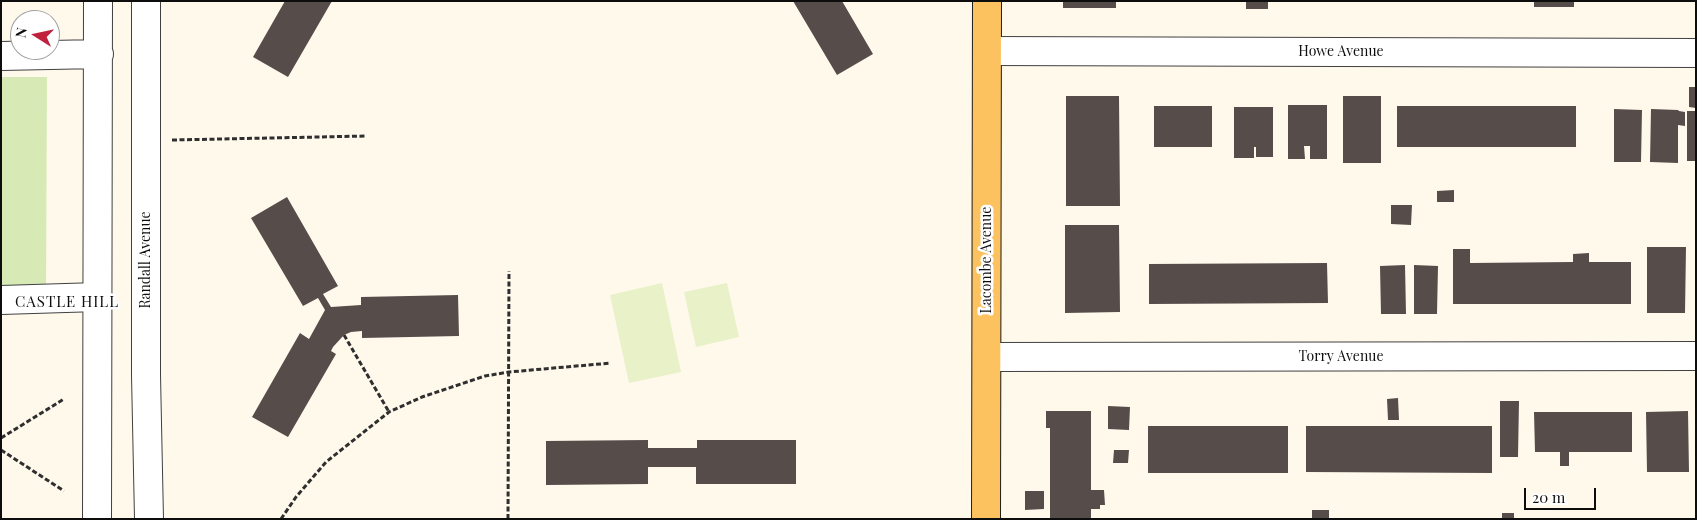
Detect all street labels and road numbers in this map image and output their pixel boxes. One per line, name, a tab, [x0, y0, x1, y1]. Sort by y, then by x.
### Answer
street label: Howe Avenue	[1298, 44, 1384, 60]
street label: Lacombe Avenue	[979, 207, 995, 313]
street label: Randall Avenue	[138, 211, 154, 309]
street label: Torry Avenue	[1299, 349, 1383, 365]

